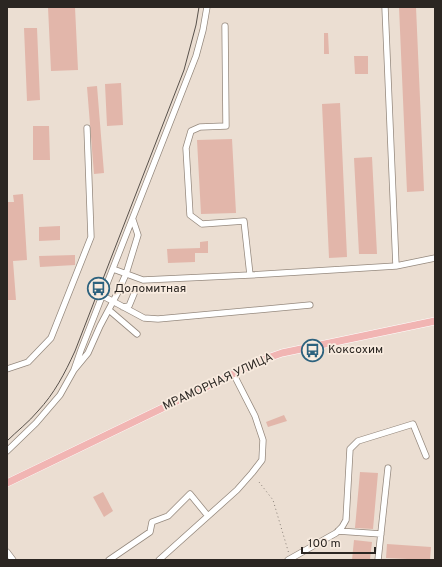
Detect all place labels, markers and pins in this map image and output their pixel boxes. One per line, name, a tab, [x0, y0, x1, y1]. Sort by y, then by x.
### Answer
bus stop icon: Доломитная	[86, 276, 112, 302]
place label: Доломитная	[114, 281, 186, 297]
bus stop icon: Коксохим	[300, 337, 326, 363]
place label: Коксохим	[328, 342, 383, 358]

